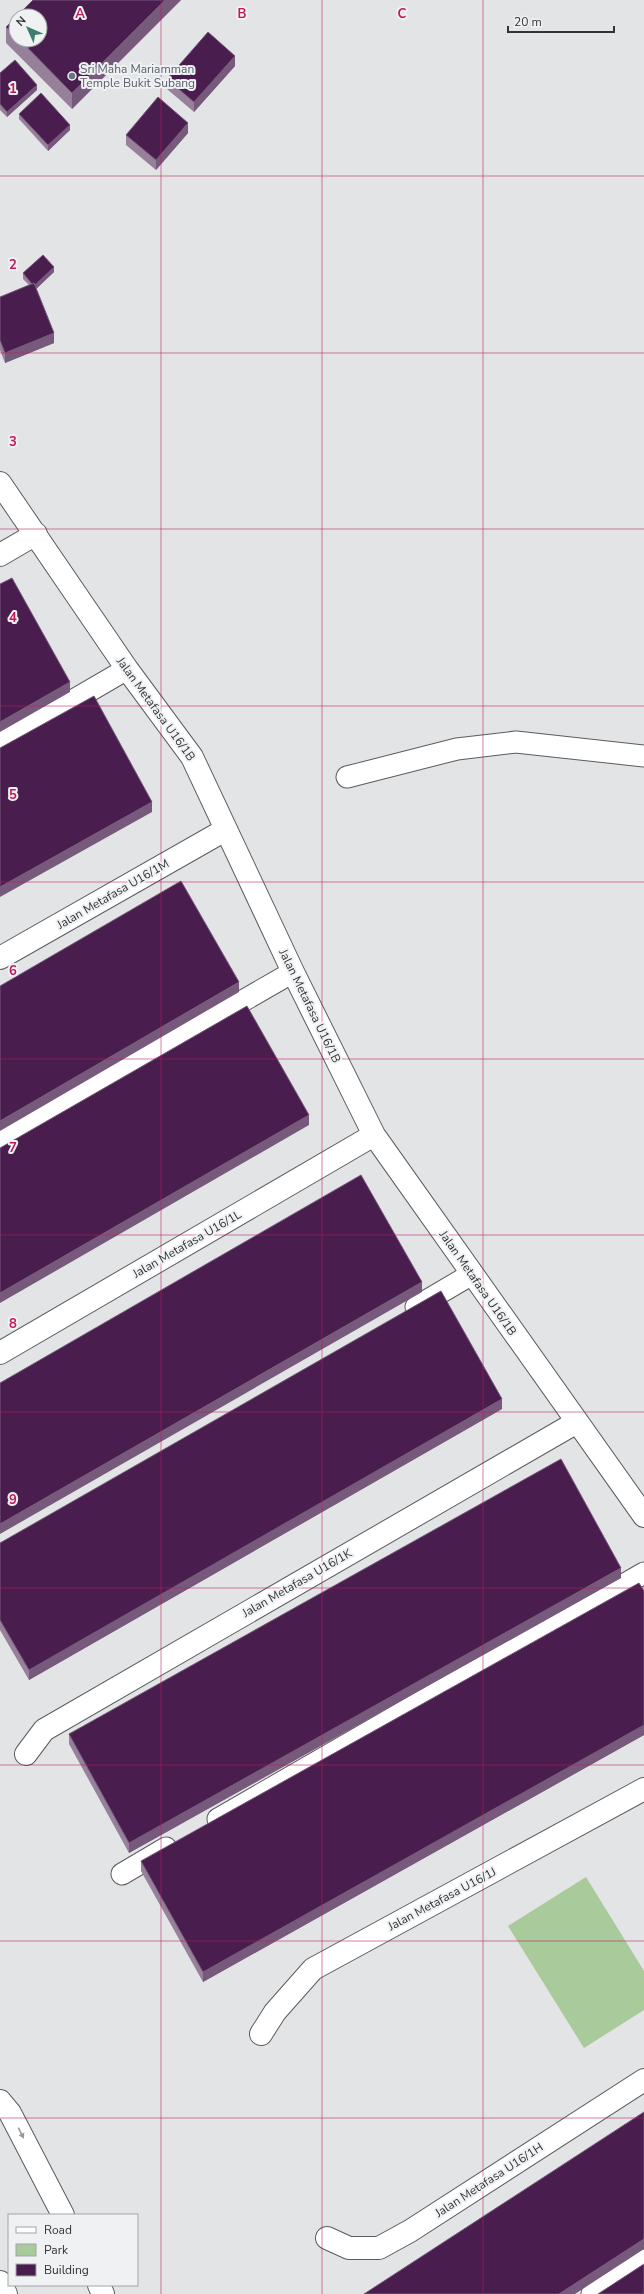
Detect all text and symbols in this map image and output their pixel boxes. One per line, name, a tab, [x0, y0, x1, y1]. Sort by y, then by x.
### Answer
text: A	[75, 5, 85, 23]
text: B	[238, 5, 247, 23]
text: C	[398, 5, 407, 23]
north arrow	[8, 8, 48, 48]
scale bar	[508, 8, 614, 34]
text: N	[13, 13, 29, 29]
text: 20 m	[514, 14, 542, 30]
place label: Sri Maha Mariamman Temple Bukit Subang	[80, 61, 195, 91]
marker: Sri Maha Mariamman Temple Bukit Subang	[67, 71, 77, 81]
text: 1	[9, 80, 17, 98]
text: 2	[9, 256, 17, 274]
text: 3	[9, 433, 17, 451]
text: 4	[9, 609, 17, 627]
street label: Jalan Metafasa U16/1B	[112, 653, 199, 764]
text: 5	[9, 786, 17, 804]
street label: Jalan Metafasa U16/1M	[53, 855, 172, 933]
street label: Jalan Metafasa U16/1B	[275, 946, 345, 1066]
text: 6	[9, 962, 17, 980]
text: 7	[9, 1139, 17, 1157]
street label: Jalan Metafasa U16/1L	[129, 1206, 245, 1282]
street label: Jalan Metafasa U16/1B	[435, 1227, 520, 1339]
text: 8	[9, 1315, 17, 1333]
text: 9	[9, 1491, 17, 1509]
street label: Jalan Metafasa U16/1K	[238, 1545, 355, 1621]
street label: Jalan Metafasa U16/1J	[384, 1864, 499, 1935]
one-way arrow	[18, 2127, 24, 2139]
street label: Jalan Metafasa U16/1H	[431, 2139, 546, 2221]
legend	[8, 2214, 138, 2286]
text: Road	[44, 2222, 72, 2238]
text: Park	[44, 2242, 69, 2258]
text: Building	[44, 2262, 89, 2278]

